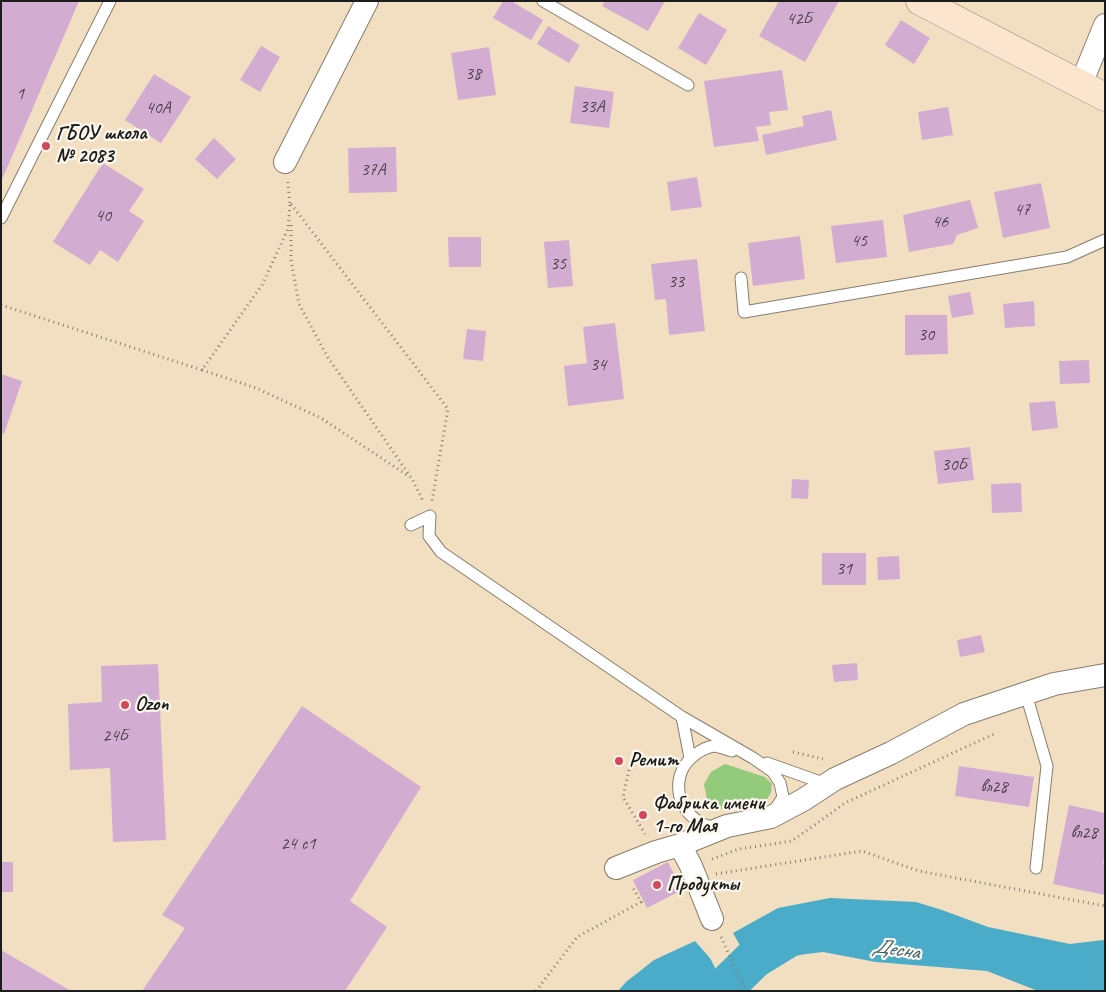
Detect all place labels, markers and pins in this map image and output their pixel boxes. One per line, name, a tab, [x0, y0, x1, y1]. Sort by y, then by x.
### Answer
place label: ГБОУ школа № 2083	[56, 122, 147, 169]
marker: ГБОУ школа № 2083	[40, 140, 52, 152]
place label: Ozon	[135, 693, 168, 717]
marker: Ozon	[119, 699, 131, 711]
place label: Ремит	[629, 749, 679, 773]
marker: Ремит	[613, 755, 625, 767]
place label: Фабрика имени 1-го Мая	[653, 792, 764, 839]
marker: Фабрика имени 1-го Мая	[637, 809, 649, 821]
place label: Продукты	[667, 873, 739, 897]
marker: Продукты	[651, 879, 663, 891]

